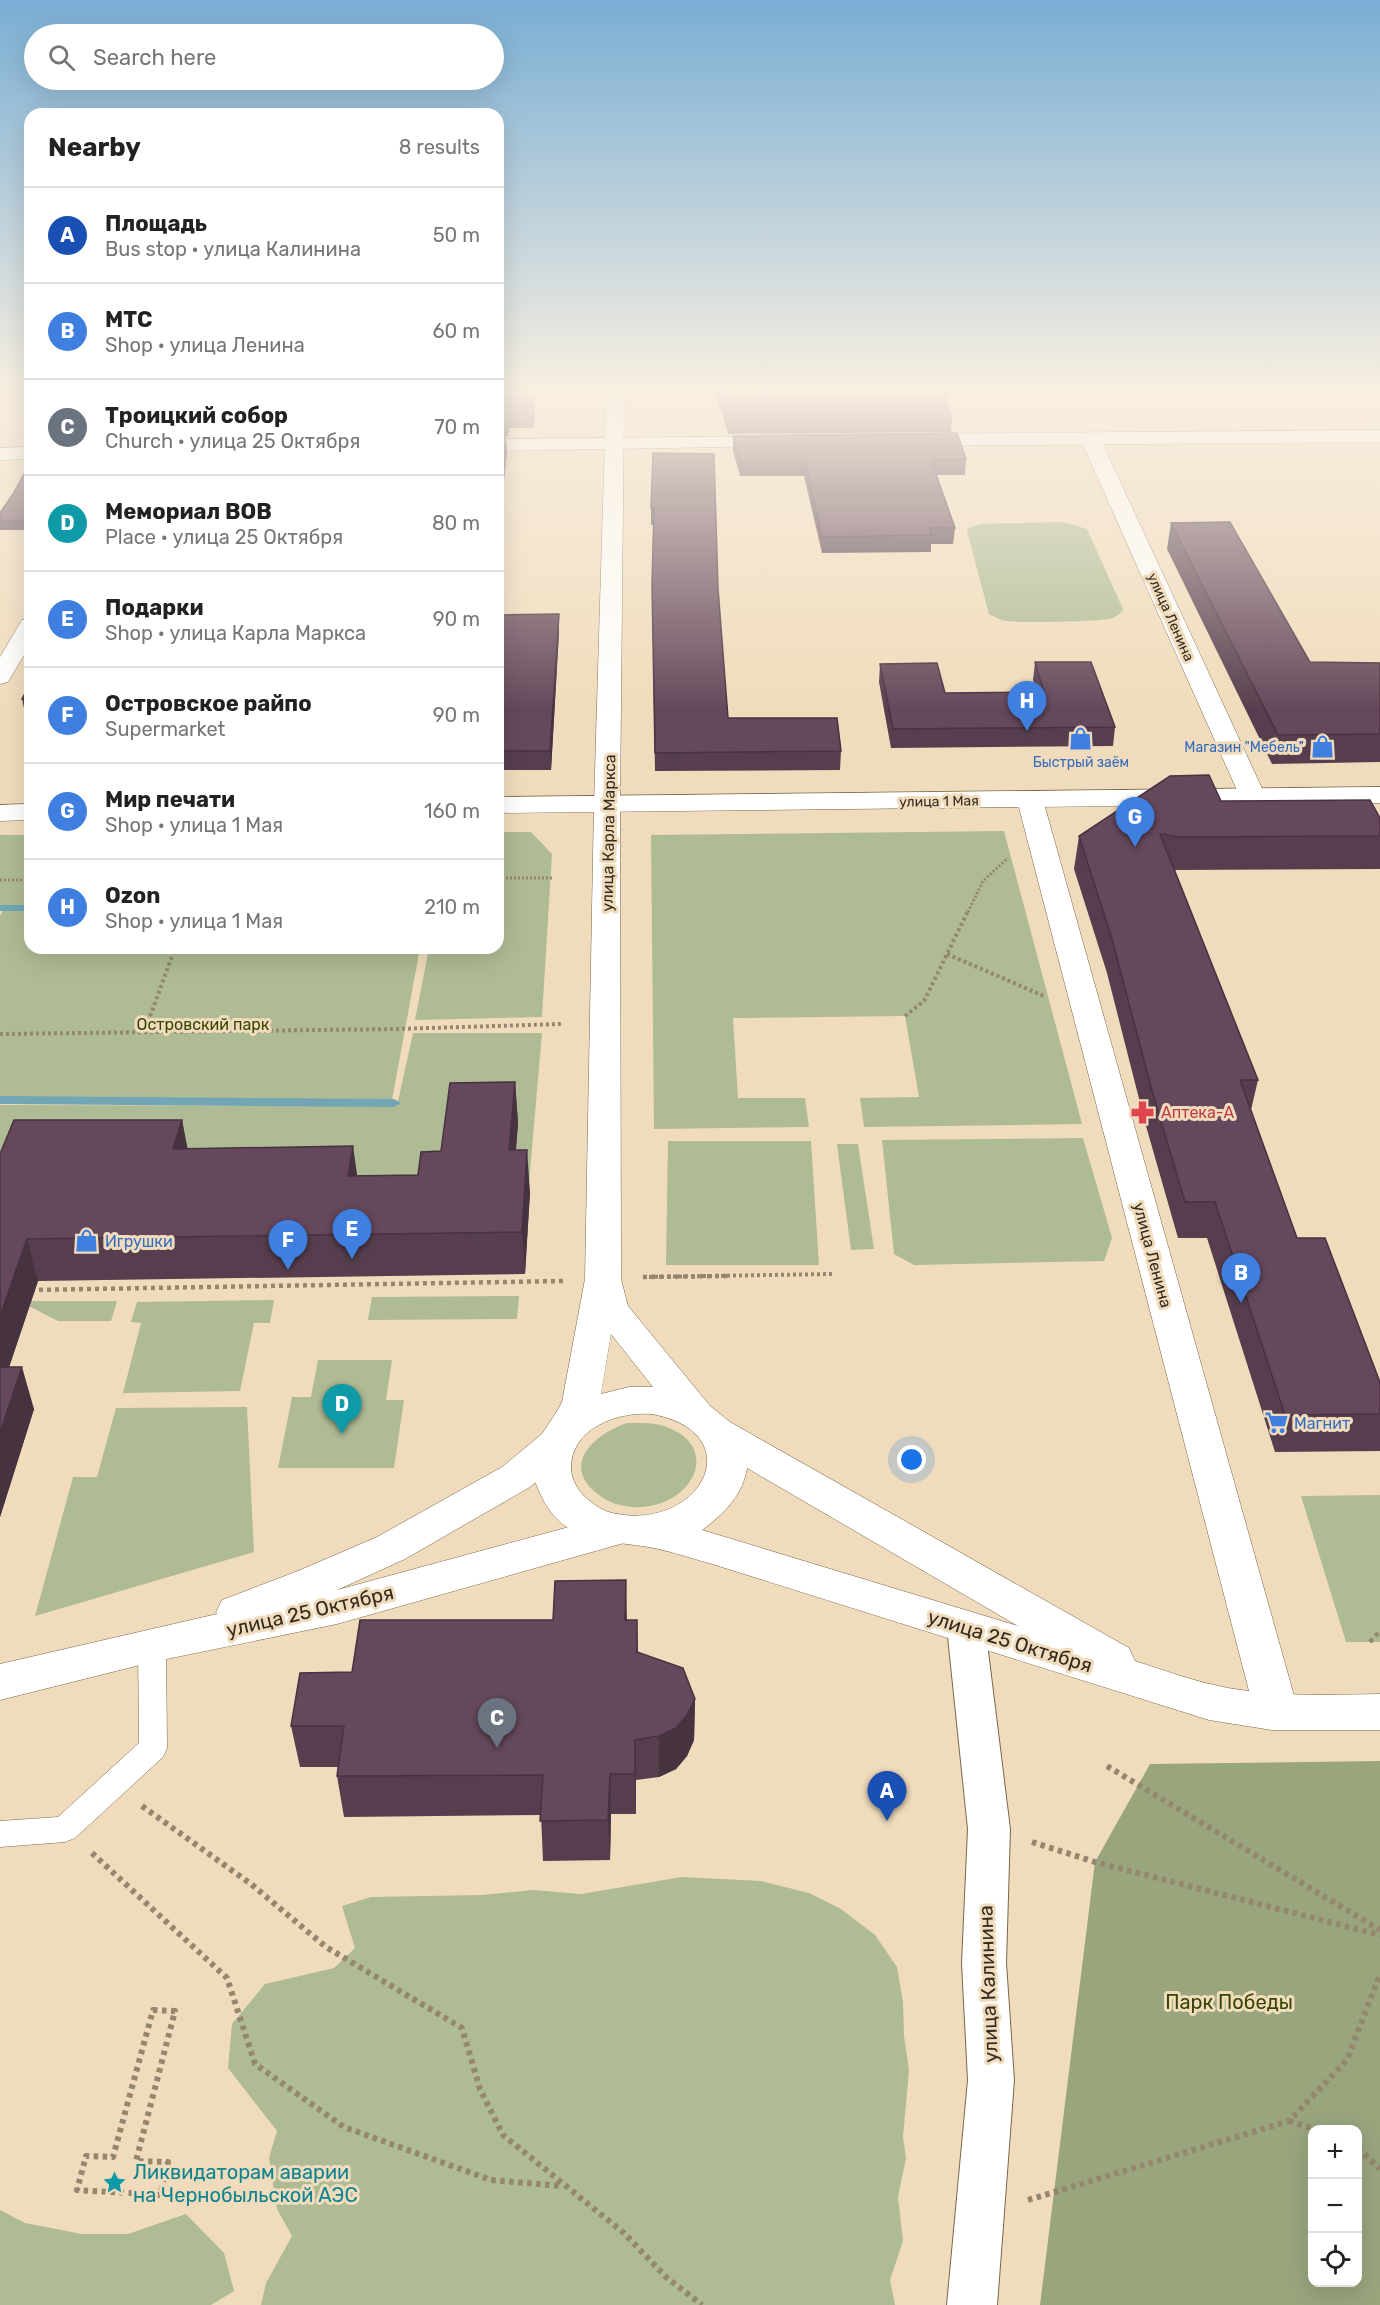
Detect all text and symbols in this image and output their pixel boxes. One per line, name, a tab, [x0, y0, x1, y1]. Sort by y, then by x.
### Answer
search box	[24, 24, 504, 90]
icon: search	[45, 41, 78, 74]
text: Search here	[93, 44, 216, 71]
text: Nearby	[48, 132, 141, 163]
text: 8 results	[399, 135, 480, 159]
text: Площадь	[105, 210, 207, 237]
text: A	[60, 223, 75, 247]
text: 50 m	[433, 223, 480, 247]
text: Bus stop · улица Калинина	[105, 237, 361, 261]
text: МТС	[105, 306, 153, 333]
text: B	[60, 319, 75, 343]
text: 60 m	[433, 319, 480, 343]
text: Shop · улица Ленина	[105, 333, 305, 357]
text: Троицкий собор	[105, 402, 288, 429]
text: C	[60, 415, 75, 439]
text: 70 m	[434, 415, 480, 439]
text: Church · улица 25 Октября	[105, 429, 360, 453]
text: Мемориал ВОВ	[105, 498, 272, 525]
text: D	[60, 511, 75, 535]
text: 80 m	[432, 511, 480, 535]
text: Place · улица 25 Октября	[105, 525, 343, 549]
street label: улица Ленина	[1144, 570, 1198, 664]
text: Подарки	[105, 594, 204, 621]
text: E	[61, 607, 74, 631]
text: 90 m	[433, 607, 480, 631]
text: Shop · улица Карла Маркса	[105, 621, 366, 645]
pin: H	[1008, 682, 1046, 731]
text: Островское райпо	[105, 690, 312, 717]
text: F	[61, 703, 74, 727]
text: 90 m	[433, 703, 480, 727]
text: Supermarket	[105, 717, 225, 741]
shop icon: Быстрый заём	[1068, 725, 1094, 751]
shop icon: Магазин "Мебель"	[1309, 734, 1335, 760]
place label: Магазин "Мебель"	[1184, 739, 1304, 756]
street label: улица Карла Маркса	[598, 754, 619, 912]
place label: Быстрый заём	[1033, 754, 1129, 771]
text: Мир печати	[105, 786, 235, 813]
street label: улица 1 Мая	[899, 792, 979, 811]
pin: G	[1116, 798, 1154, 847]
text: G	[60, 799, 75, 823]
text: 160 m	[424, 799, 480, 823]
text: Shop · улица 1 Мая	[105, 813, 283, 837]
text: Ozon	[105, 882, 160, 909]
text: H	[60, 895, 75, 919]
text: 210 m	[424, 895, 480, 919]
text: Shop · улица 1 Мая	[105, 909, 283, 933]
park label: Островский парк	[137, 1015, 270, 1034]
pharmacy icon: Аптека-А	[1130, 1099, 1156, 1125]
place label: Аптека-А	[1161, 1103, 1234, 1122]
street label: улица Ленина	[1129, 1200, 1176, 1310]
pin: E	[332, 1210, 372, 1259]
pin: F	[268, 1220, 308, 1270]
shop icon: Игрушки	[74, 1228, 100, 1254]
place label: Игрушки	[105, 1232, 173, 1251]
pin: B	[1222, 1254, 1260, 1303]
pin: D	[322, 1384, 362, 1434]
supermarket icon: Магнит	[1263, 1410, 1289, 1436]
place label: Магнит	[1294, 1414, 1350, 1433]
your location	[897, 1445, 926, 1474]
street label: улица 25 Октября	[224, 1580, 396, 1642]
street label: улица 25 Октября	[925, 1605, 1095, 1677]
pin: C	[478, 1698, 516, 1748]
pin: A	[868, 1772, 906, 1821]
street label: улица Калинина	[973, 1905, 1003, 2063]
park label: Парк Победы	[1165, 1990, 1293, 2014]
map controls	[1308, 2125, 1362, 2287]
button: +	[1308, 2125, 1362, 2179]
place label: Ликвидаторам аварии на Чернобыльской АЭС	[133, 2160, 358, 2207]
place icon: Ликвидаторам аварии на Чернобыльской АЭС	[102, 2170, 128, 2196]
button: −	[1308, 2179, 1362, 2233]
button: locate	[1308, 2233, 1362, 2287]

